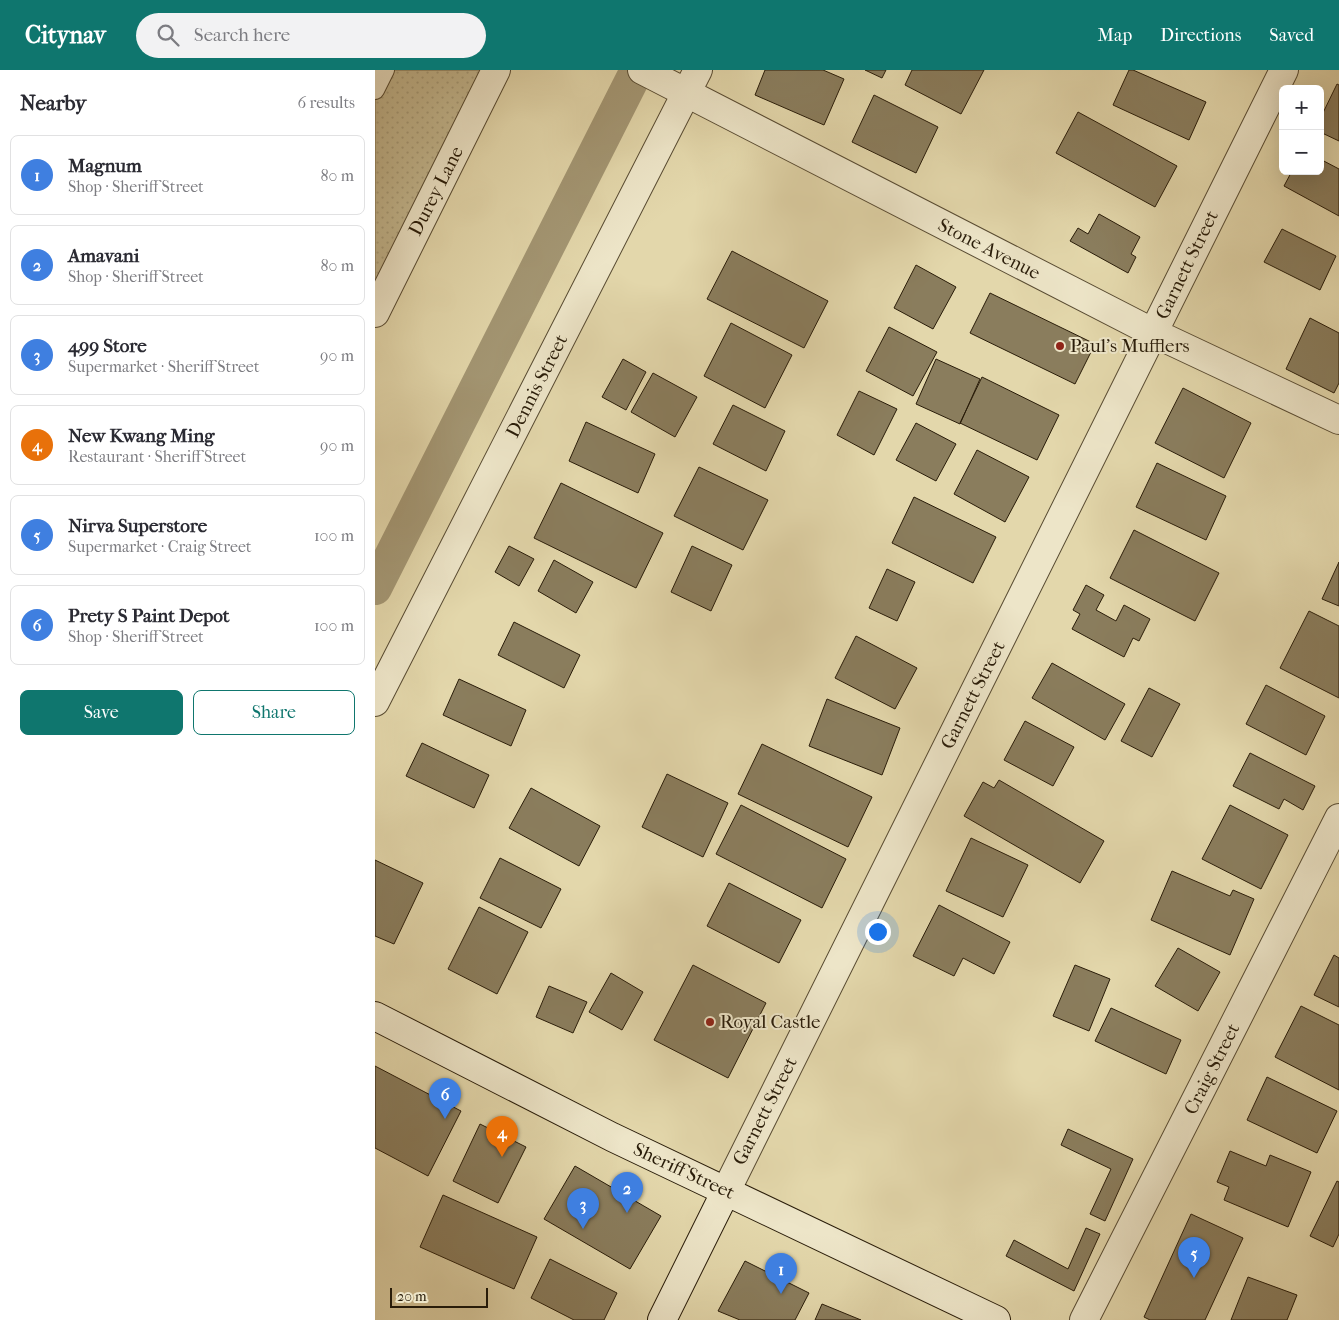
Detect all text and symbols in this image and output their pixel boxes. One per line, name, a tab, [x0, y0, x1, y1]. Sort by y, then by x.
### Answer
search box	[136, 13, 486, 58]
text: Citynav	[25, 21, 106, 49]
icon: search	[154, 21, 182, 49]
text: Search here	[194, 24, 290, 46]
text: Map	[1098, 25, 1132, 46]
text: Directions	[1160, 25, 1241, 46]
text: Saved	[1269, 25, 1314, 46]
map controls	[1279, 85, 1324, 175]
button: +	[1279, 85, 1324, 130]
text: Nearby	[20, 91, 86, 115]
text: 6 results	[297, 93, 355, 112]
button: −	[1279, 130, 1324, 175]
street label: Durey Lane	[404, 143, 468, 239]
text: Magnum	[68, 155, 142, 177]
text: 1	[34, 166, 40, 185]
text: 80 m	[320, 166, 354, 185]
text: Shop · Sheriff Street	[68, 177, 204, 196]
street label: Garnett Street	[1151, 207, 1223, 323]
street label: Stone Avenue	[934, 214, 1044, 284]
text: Amavani	[68, 245, 139, 267]
text: 2	[33, 256, 41, 275]
text: 80 m	[320, 256, 354, 275]
text: Shop · Sheriff Street	[68, 267, 204, 286]
street label: Dennis Street	[502, 331, 573, 441]
text: 499 Store	[68, 335, 147, 357]
place label: Paul’s Mufflers	[1070, 335, 1190, 357]
marker: Paul’s Mufflers	[1054, 340, 1066, 352]
text: 3	[34, 346, 40, 365]
text: 90 m	[320, 346, 354, 365]
text: Supermarket · Sheriff Street	[68, 357, 259, 376]
text: New Kwang Ming	[68, 425, 214, 447]
text: 4	[32, 436, 42, 455]
text: 90 m	[320, 436, 354, 455]
text: Restaurant · Sheriff Street	[68, 447, 246, 466]
text: Nirva Superstore	[68, 515, 207, 537]
text: 5	[34, 526, 40, 545]
text: 100 m	[314, 526, 354, 545]
text: Supermarket · Craig Street	[68, 537, 252, 556]
text: Prety S Paint Depot	[68, 605, 230, 627]
text: 6	[33, 616, 41, 635]
text: 100 m	[314, 616, 354, 635]
text: Shop · Sheriff Street	[68, 627, 204, 646]
street label: Garnett Street	[936, 637, 1010, 753]
button: Save	[20, 690, 183, 735]
button: Share	[193, 690, 355, 735]
your location	[865, 919, 891, 945]
place label: Royal Castle	[720, 1011, 820, 1033]
marker: Royal Castle	[704, 1016, 716, 1028]
street label: Craig Street	[1180, 1019, 1244, 1118]
street label: Garnett Street	[728, 1053, 802, 1169]
pin: 6	[429, 1078, 461, 1119]
pin: 4	[486, 1116, 518, 1157]
street label: Sheriff Street	[630, 1138, 738, 1204]
pin: 2	[611, 1172, 643, 1213]
pin: 3	[567, 1188, 599, 1229]
pin: 5	[1178, 1237, 1210, 1278]
pin: 1	[765, 1253, 797, 1294]
scale bar	[390, 1285, 487, 1308]
text: 20 m	[397, 1288, 427, 1305]

